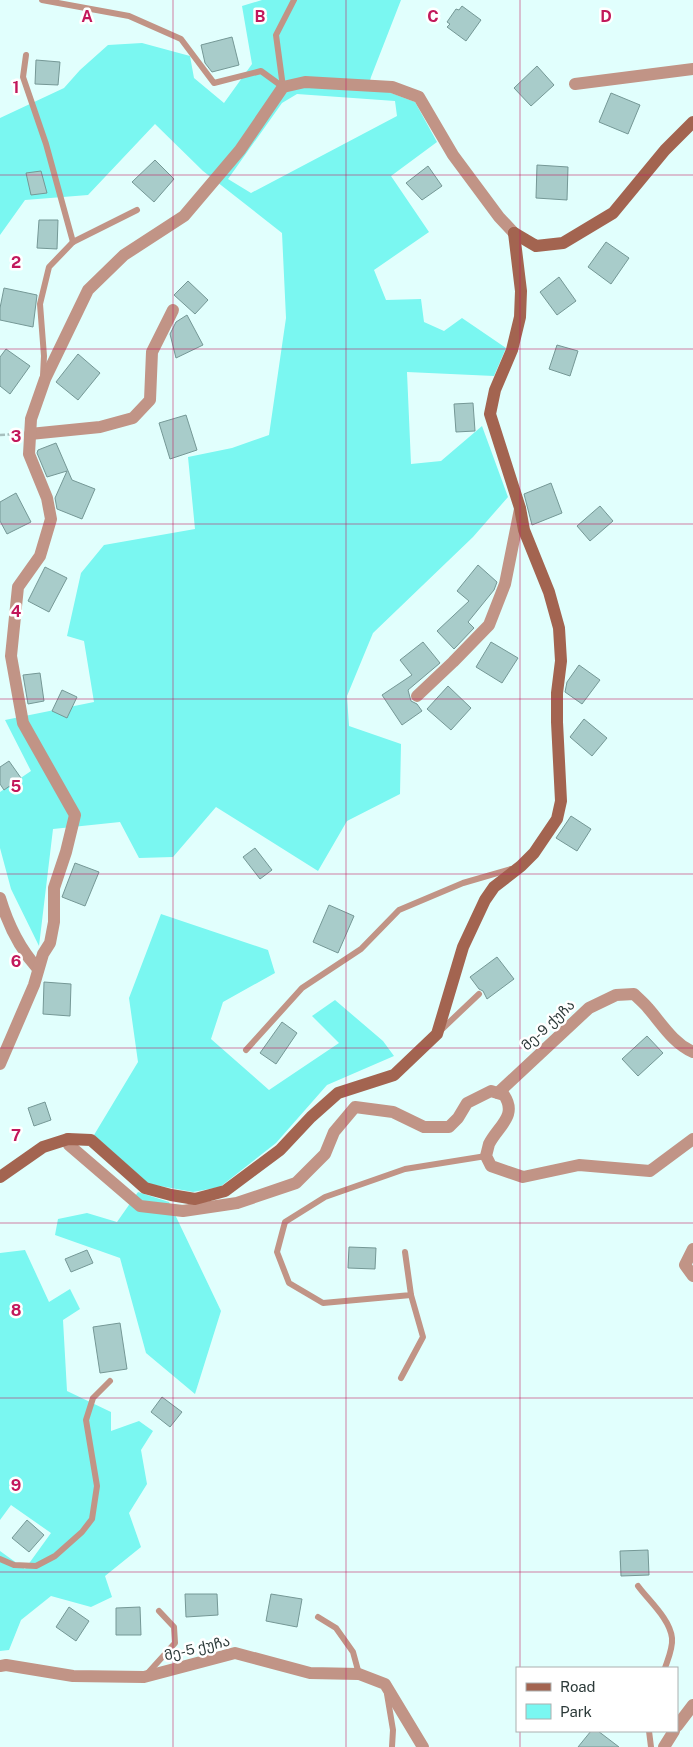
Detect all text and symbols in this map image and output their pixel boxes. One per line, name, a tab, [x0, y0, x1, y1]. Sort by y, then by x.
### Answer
text: A	[81, 7, 93, 26]
text: B	[255, 7, 266, 26]
text: C	[427, 7, 439, 26]
text: D	[600, 7, 612, 26]
text: 1	[13, 78, 19, 97]
text: 2	[11, 253, 21, 272]
text: 3	[11, 427, 21, 446]
text: 4	[11, 602, 22, 621]
text: 5	[11, 777, 22, 796]
text: 6	[11, 952, 21, 971]
street label: მე-9 ქუჩა	[518, 996, 578, 1054]
text: 7	[11, 1126, 21, 1145]
text: 8	[11, 1301, 22, 1320]
text: 9	[11, 1476, 21, 1495]
street label: მე-5 ქუჩა	[163, 1633, 232, 1664]
legend	[516, 1667, 678, 1732]
text: Road	[560, 1678, 596, 1695]
text: Park	[560, 1703, 592, 1720]

